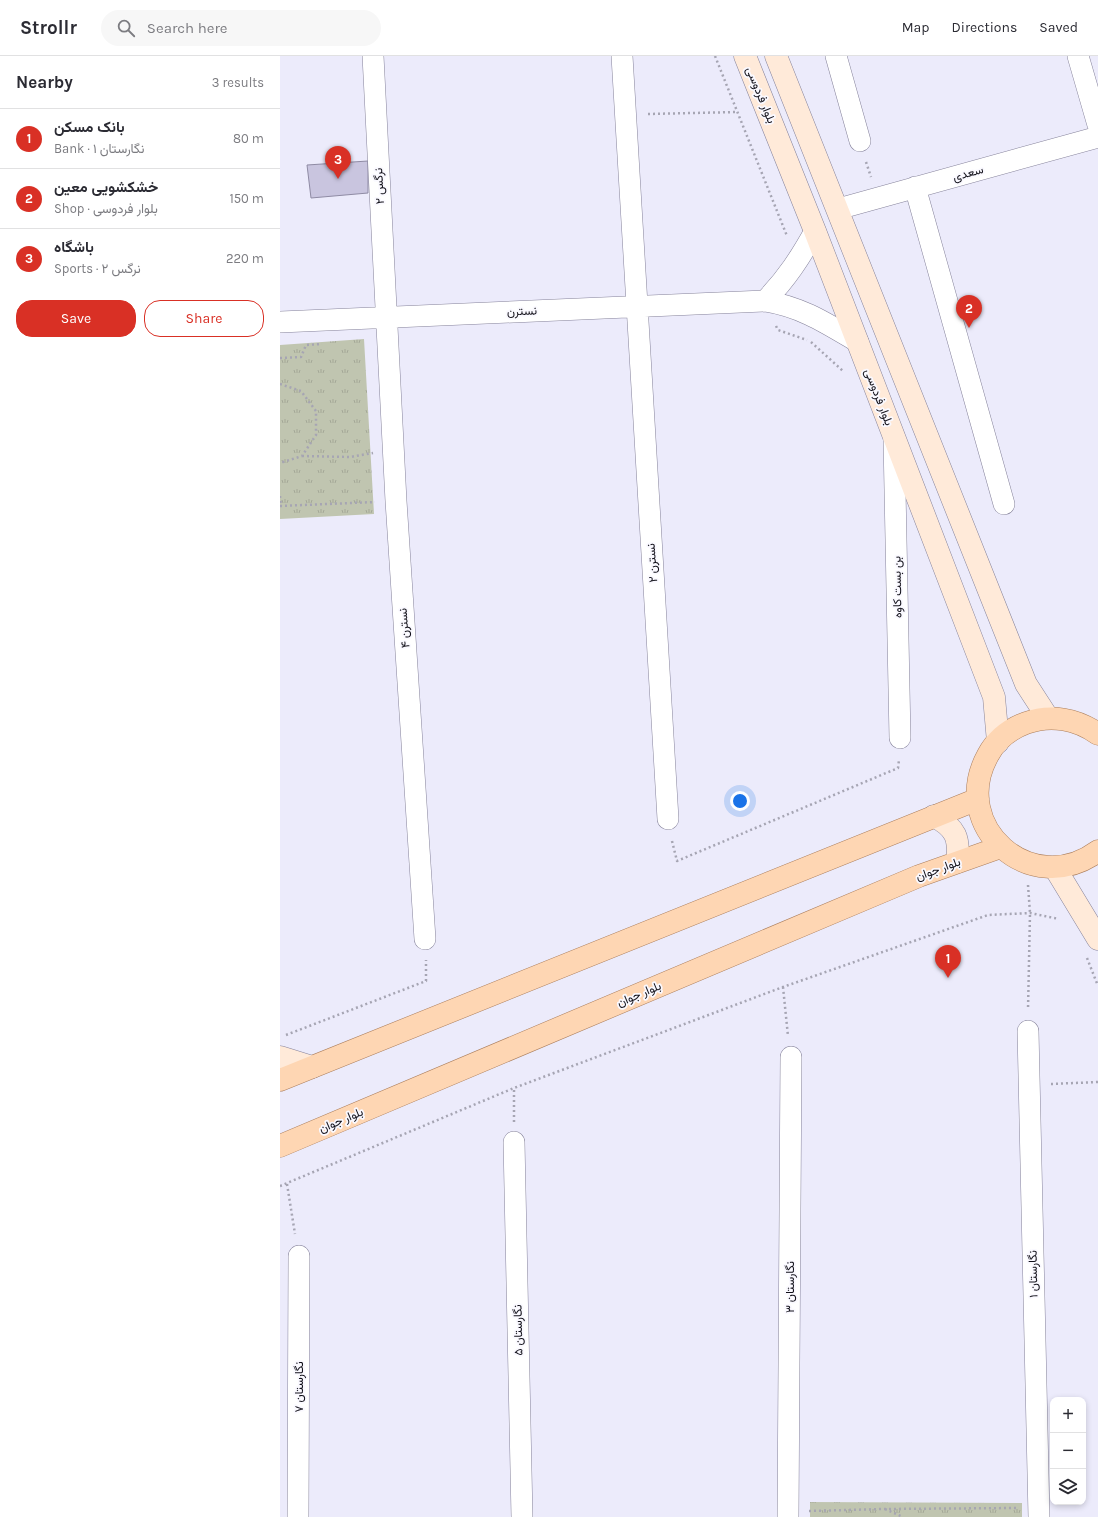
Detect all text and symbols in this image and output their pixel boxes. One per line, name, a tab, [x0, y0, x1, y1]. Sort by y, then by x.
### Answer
search box	[101, 10, 381, 46]
text: Strollr	[20, 17, 77, 39]
icon: search	[115, 17, 137, 39]
text: Search here	[147, 19, 228, 37]
text: Map	[902, 19, 930, 36]
text: Directions	[952, 19, 1017, 36]
text: Saved	[1039, 19, 1078, 36]
street label: بلوار فردوسی	[742, 65, 779, 126]
text: Nearby	[16, 72, 73, 92]
text: 3 results	[212, 75, 264, 90]
text: بانک مسکن	[54, 118, 125, 136]
text: 1	[27, 131, 31, 146]
text: 80 m	[233, 131, 264, 146]
text: Bank · نگارستان ۱	[54, 141, 144, 156]
pin: 3	[325, 146, 351, 179]
street label: سعدی	[951, 162, 985, 185]
street label: نرگس ۲	[371, 167, 388, 204]
text: خشکشویی معین	[54, 178, 158, 196]
text: 2	[25, 191, 33, 206]
text: 150 m	[229, 191, 264, 206]
text: Shop · بلوار فردوسی	[54, 201, 158, 216]
text: باشگاه	[54, 238, 94, 256]
text: 3	[25, 251, 33, 266]
text: 220 m	[226, 251, 264, 266]
text: Sports · نرگس ۲	[54, 261, 141, 276]
pin: 2	[956, 295, 982, 328]
button: Save	[16, 300, 136, 337]
button: Share	[144, 300, 264, 337]
street label: نسترن	[507, 303, 537, 320]
street label: بلوار فردوسی	[861, 367, 896, 428]
street label: نسترن ۲	[644, 543, 661, 583]
street label: بن بست کاوه	[889, 556, 906, 618]
street label: نسترن ۴	[396, 608, 413, 648]
your location	[730, 791, 750, 811]
street label: بلوار جوان	[914, 854, 963, 885]
pin: 1	[935, 945, 961, 978]
street label: بلوار جوان	[615, 978, 664, 1010]
street label: بلوار جوان	[317, 1104, 366, 1136]
street label: نگارستان ۱	[1026, 1250, 1041, 1298]
street label: نگارستان ۳	[783, 1261, 798, 1313]
street label: نگارستان ۵	[511, 1304, 526, 1356]
street label: نگارستان ۷	[292, 1361, 307, 1413]
map controls	[1050, 1397, 1086, 1505]
button: +	[1050, 1397, 1086, 1433]
button: −	[1050, 1433, 1086, 1469]
button: layers	[1050, 1469, 1086, 1505]

